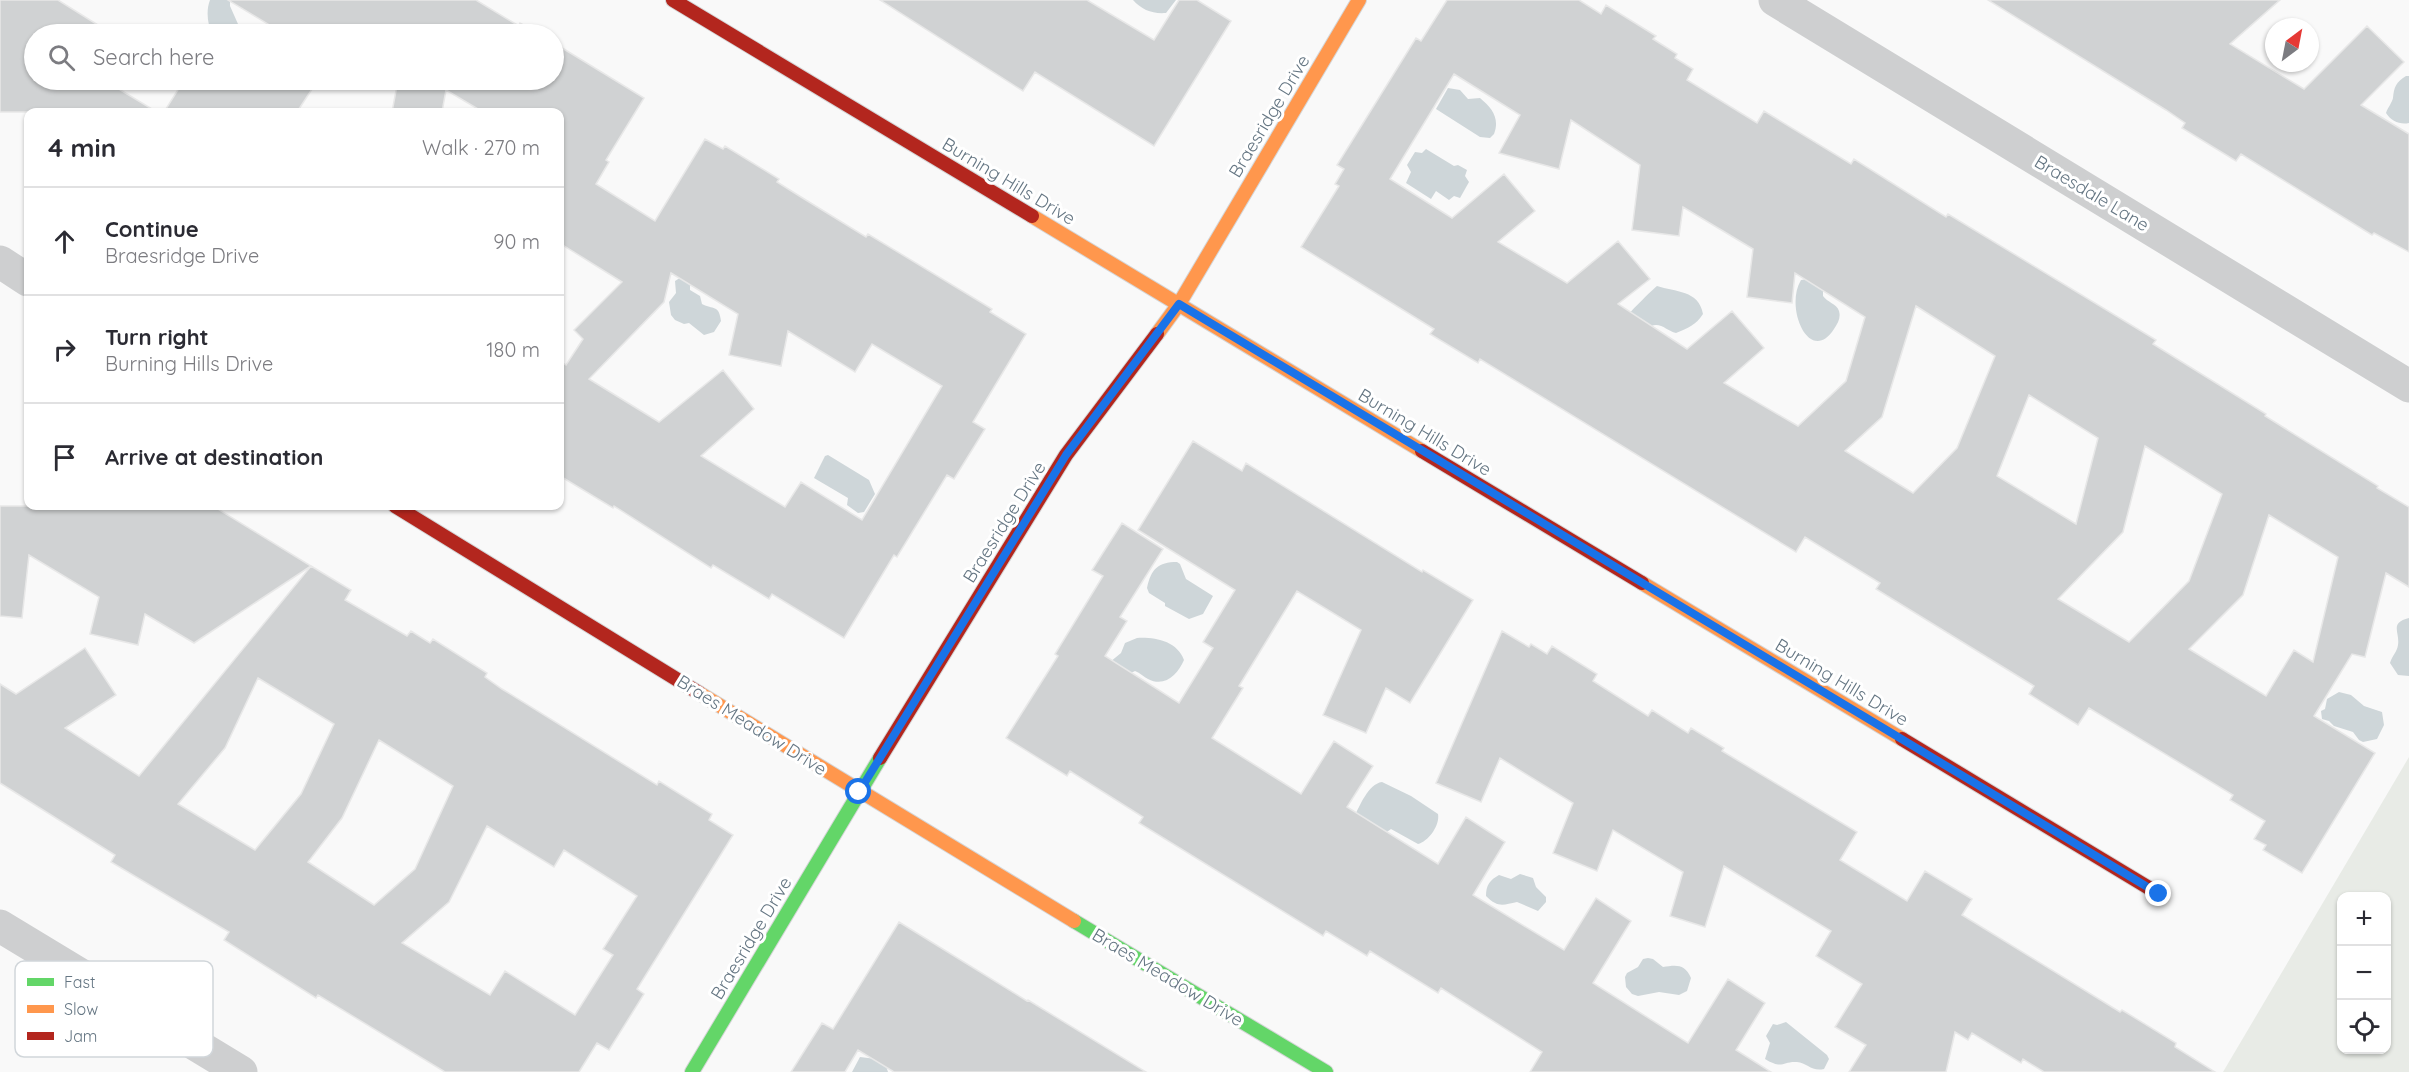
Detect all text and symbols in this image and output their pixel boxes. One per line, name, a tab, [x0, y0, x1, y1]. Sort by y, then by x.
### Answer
north arrow	[2265, 18, 2319, 72]
search box	[24, 24, 564, 90]
icon: search	[45, 41, 78, 74]
text: Search here	[93, 43, 214, 71]
street label: Braesridge Drive	[1223, 51, 1315, 181]
text: 4 min	[48, 131, 116, 164]
street label: Burning Hills Drive	[938, 132, 1080, 230]
text: Walk · 270 m	[422, 135, 540, 160]
street label: Braesdale Lane	[2030, 150, 2154, 236]
text: Continue	[105, 215, 199, 243]
icon: ahead	[48, 225, 81, 258]
text: 90 m	[493, 229, 540, 254]
text: Braesridge Drive	[105, 243, 259, 268]
text: Turn right	[105, 323, 209, 351]
icon: right	[48, 333, 81, 366]
text: 180 m	[486, 337, 540, 362]
text: Burning Hills Drive	[105, 351, 273, 376]
street label: Burning Hills Drive	[1354, 383, 1496, 481]
icon: arrive	[48, 441, 81, 474]
text: Arrive at destination	[105, 443, 323, 471]
street label: Braesridge Drive	[957, 457, 1051, 587]
street label: Burning Hills Drive	[1771, 633, 1913, 731]
street label: Braes Meadow Drive	[673, 670, 831, 780]
route start	[845, 778, 871, 804]
street label: Braesridge Drive	[705, 873, 797, 1003]
route end	[2145, 880, 2171, 906]
map controls	[2337, 892, 2391, 1054]
button: +	[2337, 892, 2391, 946]
street label: Braes Meadow Drive	[1088, 923, 1248, 1031]
button: −	[2337, 946, 2391, 1000]
legend	[15, 961, 213, 1057]
text: Fast	[64, 972, 95, 992]
text: Slow	[64, 999, 98, 1019]
button: locate	[2337, 1000, 2391, 1054]
text: Jam	[64, 1026, 97, 1046]

